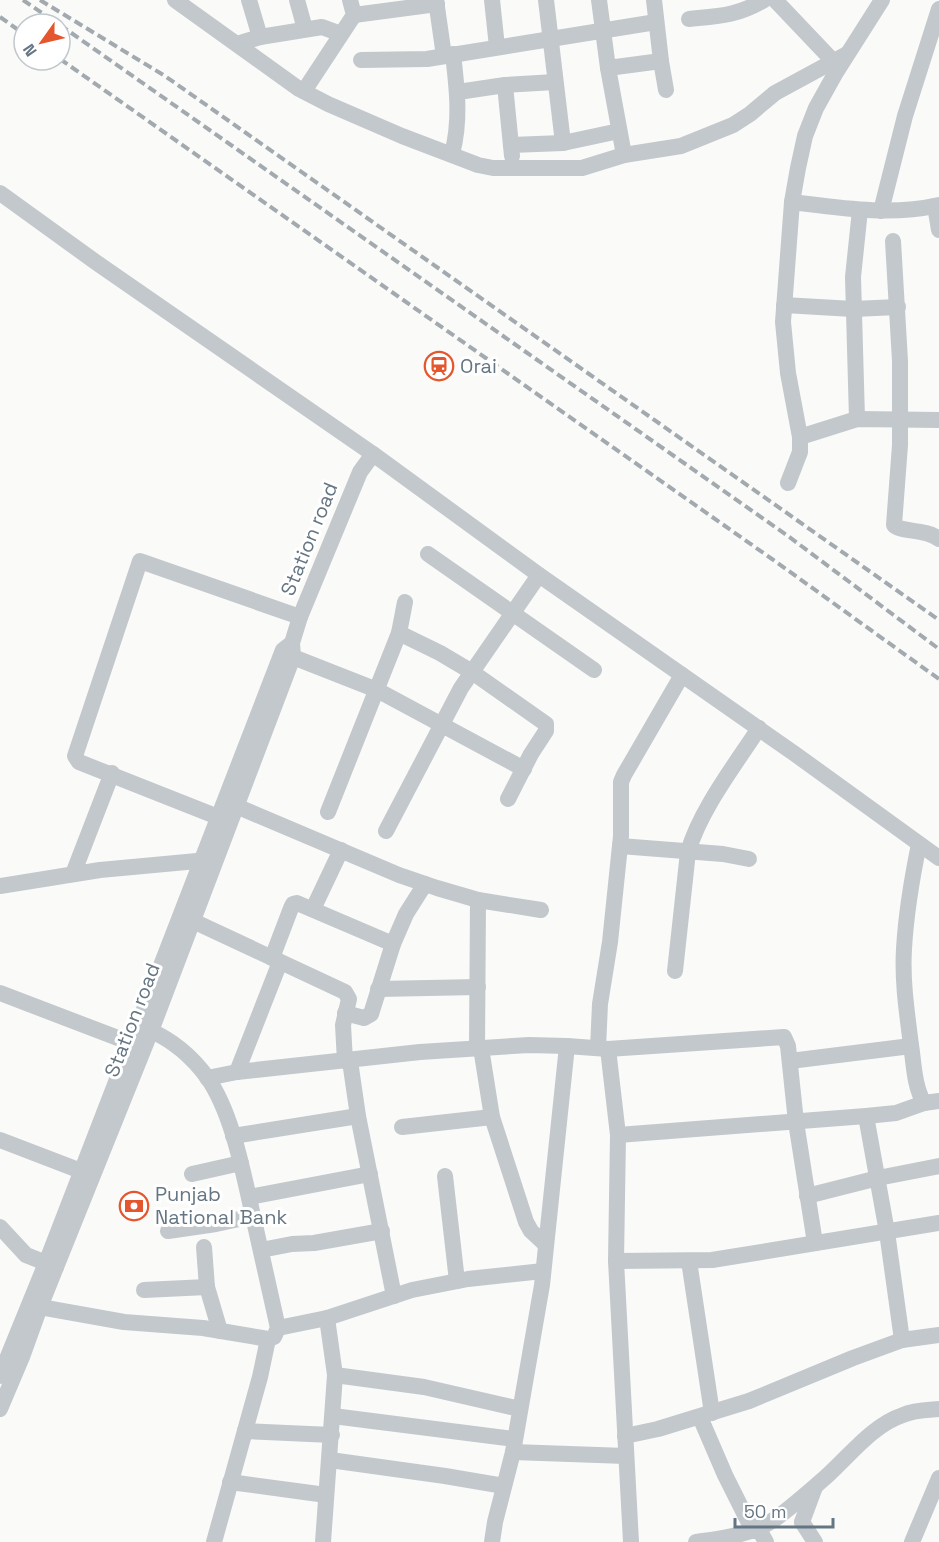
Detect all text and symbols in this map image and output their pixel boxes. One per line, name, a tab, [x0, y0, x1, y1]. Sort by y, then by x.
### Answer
north arrow	[12, 12, 72, 72]
text: N	[18, 40, 42, 60]
station icon: Orai	[423, 350, 455, 382]
place label: Orai	[460, 353, 497, 379]
street label: Station road	[275, 479, 343, 599]
street label: Station road	[98, 959, 166, 1081]
place label: Punjab National Bank	[155, 1181, 287, 1230]
bank icon: Punjab National Bank	[118, 1190, 150, 1222]
scale bar	[735, 1491, 832, 1529]
text: 50 m	[744, 1500, 786, 1523]

